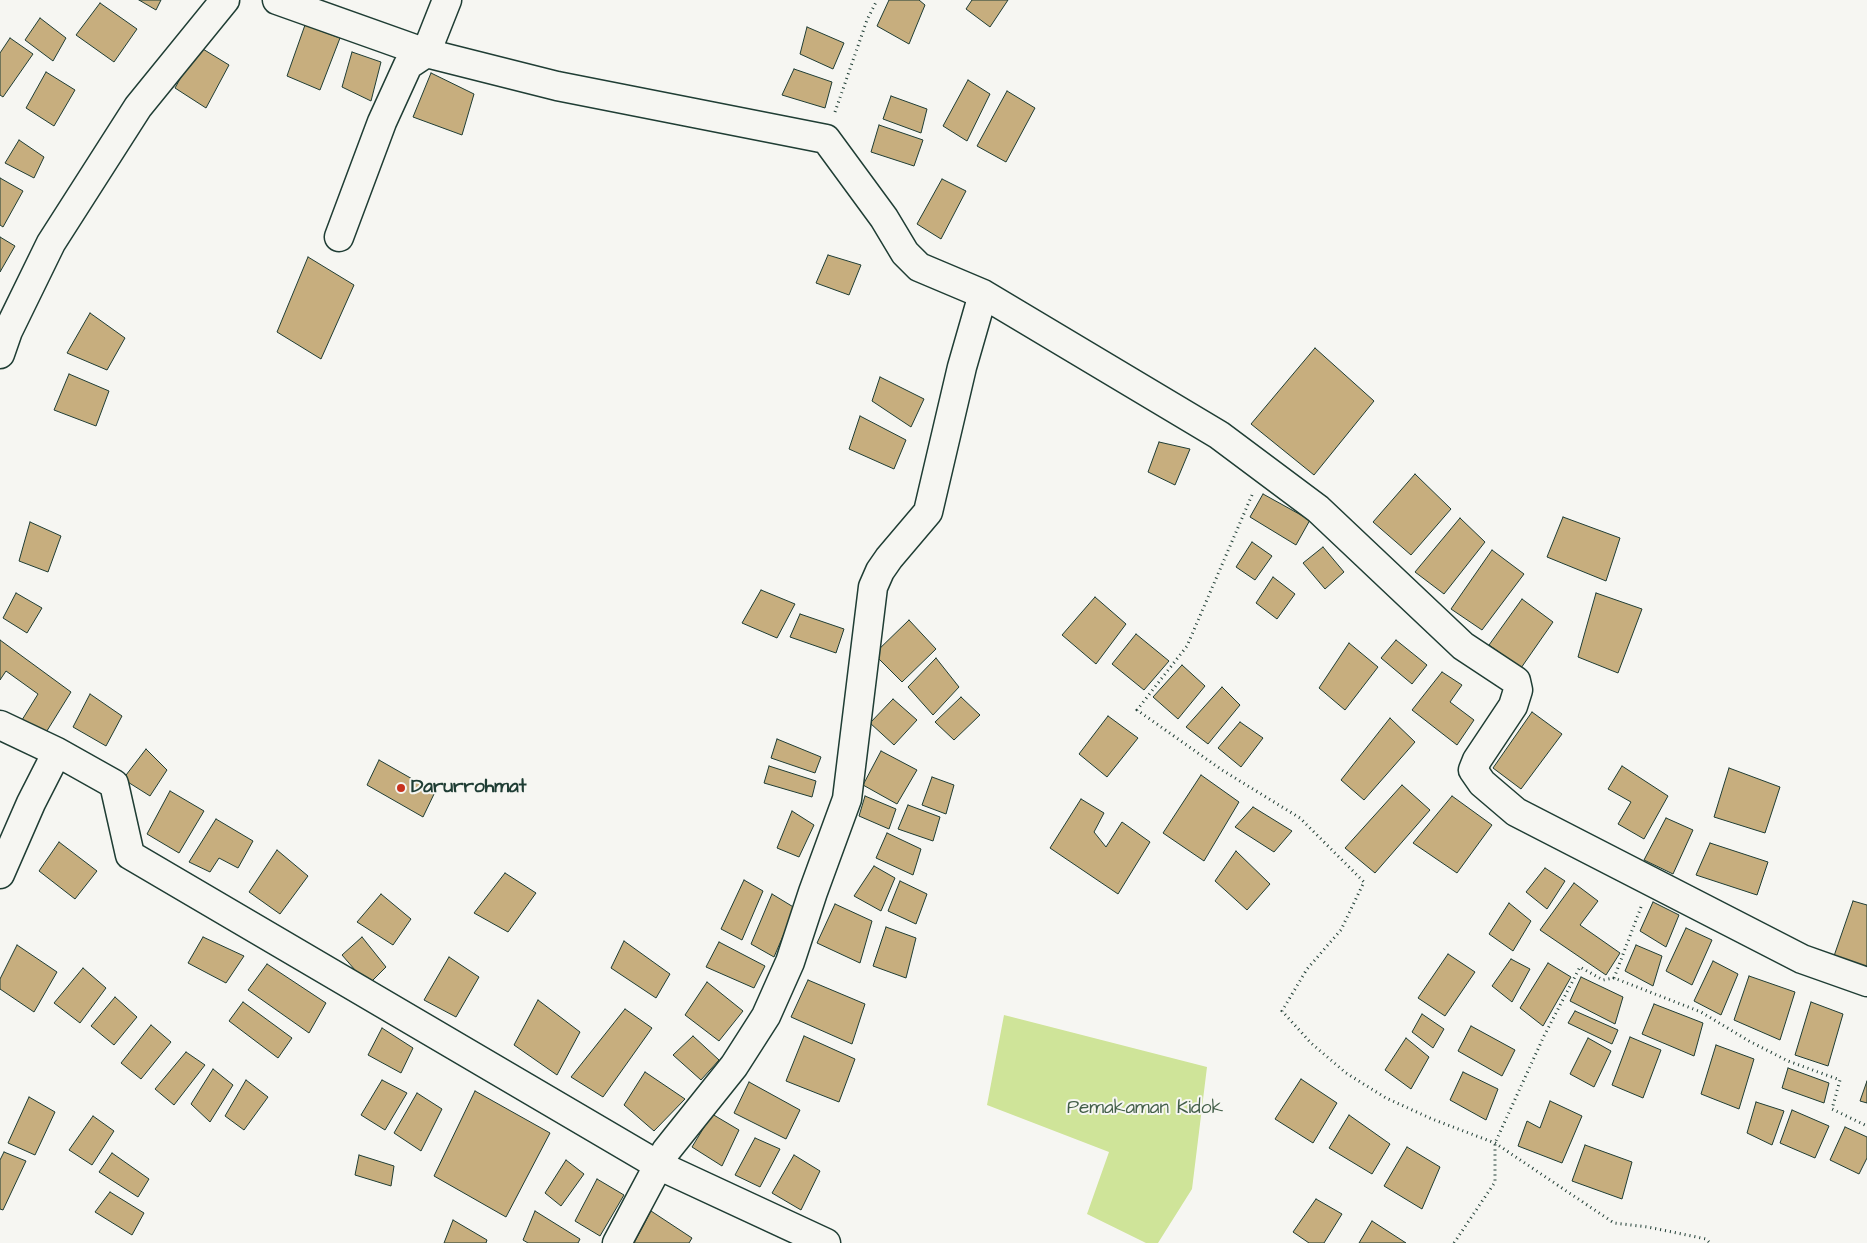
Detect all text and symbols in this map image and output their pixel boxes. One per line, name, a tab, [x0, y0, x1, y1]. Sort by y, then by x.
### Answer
place label: Darurrohmat	[411, 777, 526, 799]
marker: Darurrohmat	[395, 782, 407, 794]
park label: Pemakaman Kidok	[1067, 1098, 1223, 1120]

